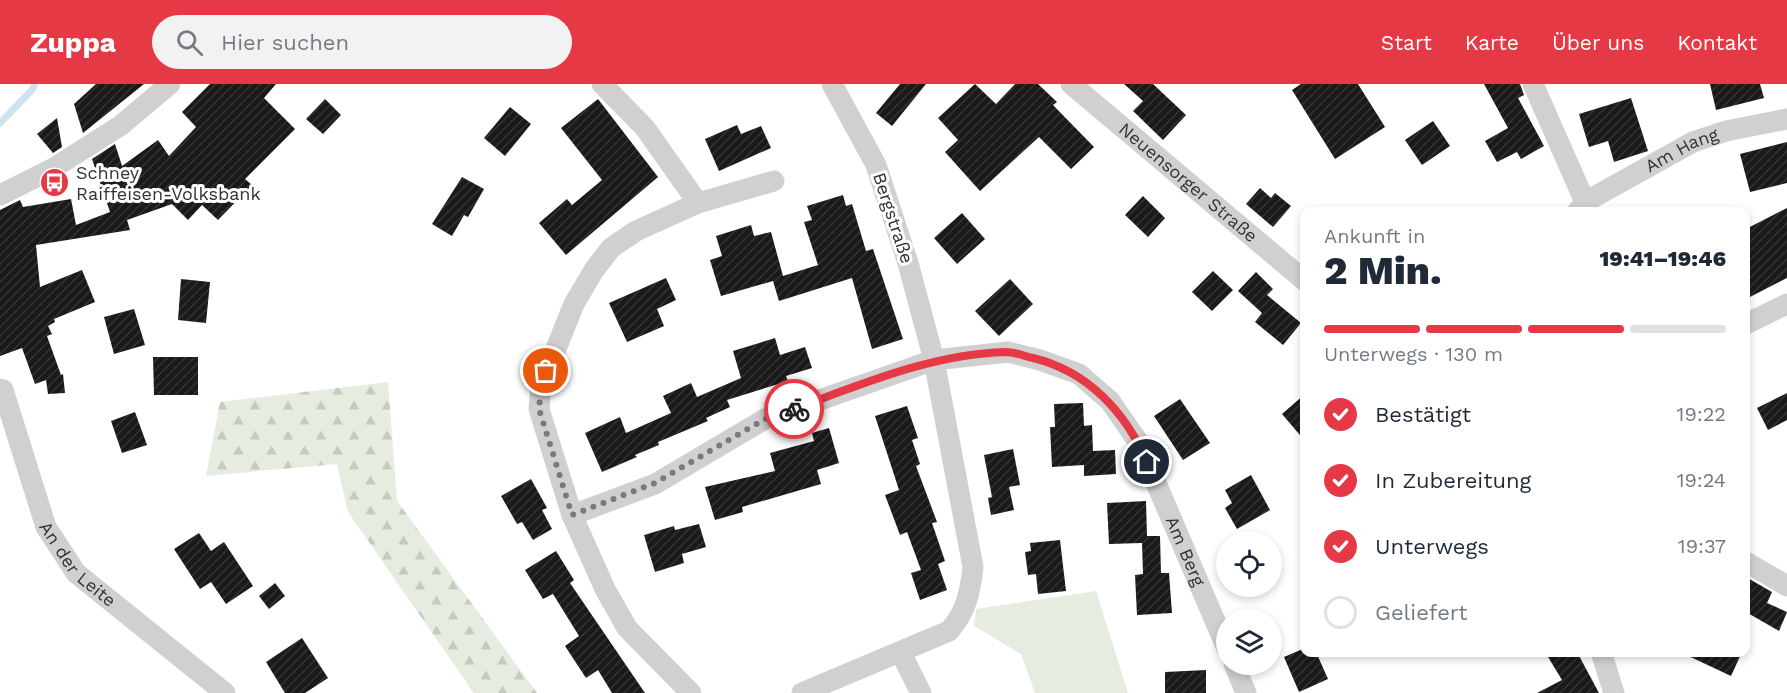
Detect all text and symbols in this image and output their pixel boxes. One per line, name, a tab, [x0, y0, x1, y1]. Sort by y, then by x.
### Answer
search box	[152, 15, 572, 69]
text: Zuppa	[30, 26, 116, 59]
icon: search	[173, 26, 206, 59]
text: Hier suchen	[221, 30, 349, 55]
text: Start	[1381, 30, 1432, 55]
text: Karte	[1465, 30, 1519, 55]
text: Über uns	[1552, 30, 1644, 55]
text: Kontakt	[1677, 30, 1757, 55]
street label: Neuensorger Straße	[1115, 118, 1262, 246]
street label: Am Hang	[1641, 123, 1721, 177]
place label: Schney Raiffeisen-Volksbank	[76, 162, 261, 204]
bus stop icon: Schney Raiffeisen-Volksbank	[39, 167, 71, 199]
street label: Bergstraße	[869, 170, 918, 266]
text: Ankunft in	[1324, 224, 1425, 248]
text: 19:41–19:46	[1600, 246, 1726, 271]
text: 2 Min.	[1324, 248, 1442, 293]
text: Unterwegs · 130 m	[1324, 342, 1503, 366]
pin	[520, 345, 571, 396]
icon: bag	[529, 354, 562, 387]
courier	[764, 379, 824, 439]
icon: bike	[778, 393, 811, 426]
icon: check	[1324, 398, 1357, 431]
text: Bestätigt	[1375, 402, 1471, 427]
text: 19:22	[1677, 402, 1726, 426]
pin	[1121, 436, 1172, 487]
icon: home	[1130, 445, 1163, 478]
icon: check	[1324, 464, 1357, 497]
text: In Zubereitung	[1375, 468, 1531, 493]
text: 19:24	[1677, 468, 1726, 492]
street label: Am Berg	[1162, 513, 1210, 589]
street label: An der Leite	[35, 517, 120, 611]
icon: check	[1324, 530, 1357, 563]
map controls	[1216, 531, 1282, 675]
button: locate	[1216, 531, 1282, 597]
text: Unterwegs	[1375, 534, 1489, 559]
text: 19:37	[1678, 534, 1726, 558]
text: Geliefert	[1375, 600, 1467, 625]
button: layers	[1216, 609, 1282, 675]

